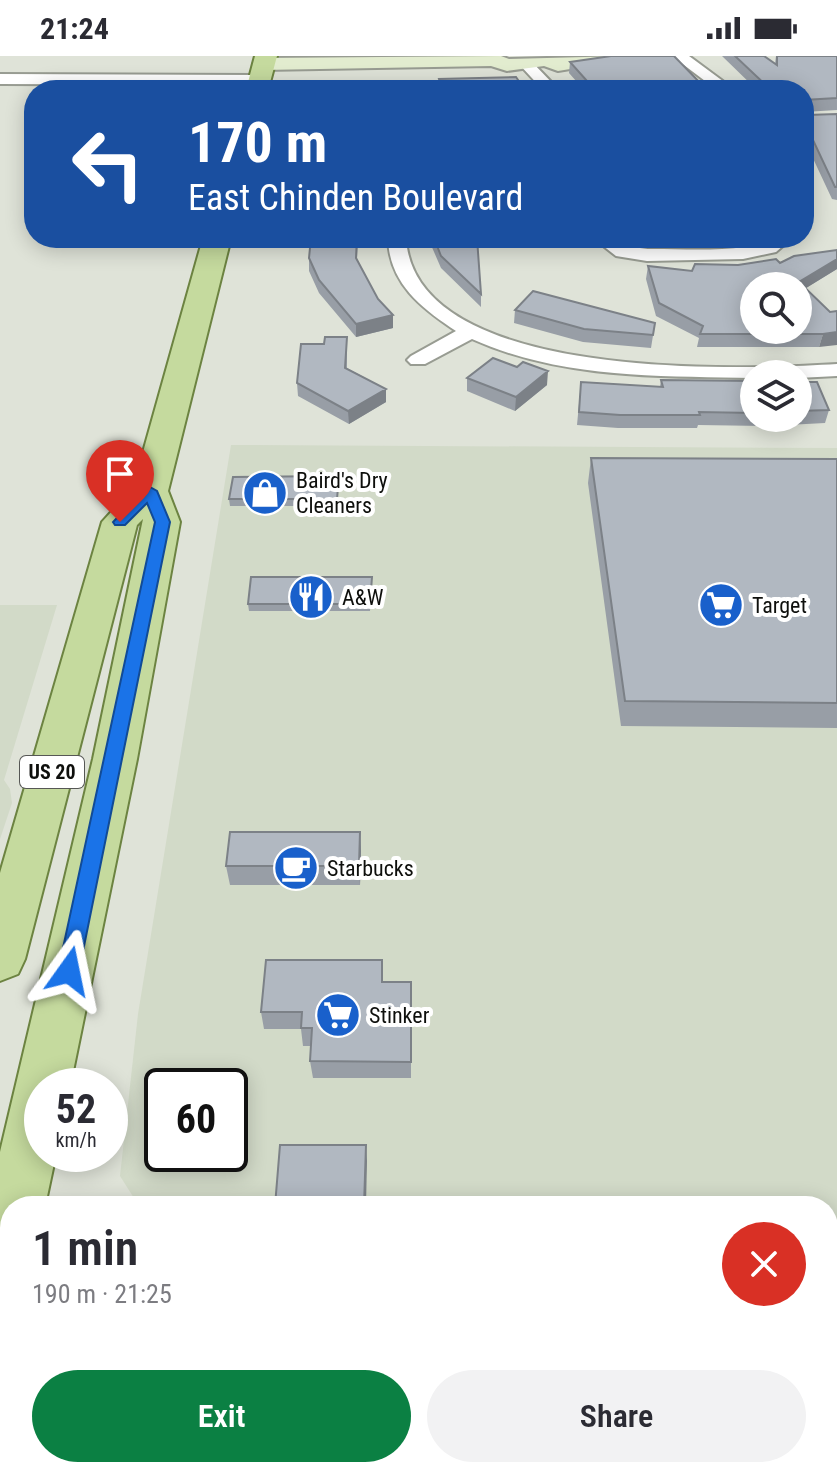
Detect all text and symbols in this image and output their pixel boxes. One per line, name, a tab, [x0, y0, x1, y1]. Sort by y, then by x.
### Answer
text: 21:24	[40, 11, 109, 46]
text: 170 m	[188, 110, 327, 176]
icon: left	[56, 112, 160, 216]
text: East Chinden Boulevard	[188, 177, 523, 219]
map controls	[740, 272, 812, 432]
button: search	[740, 272, 812, 344]
button: layers	[740, 360, 812, 432]
pin	[86, 440, 154, 522]
icon: arrive	[98, 452, 142, 496]
place label: Baird's Dry Cleaners	[296, 468, 388, 518]
shop icon: Baird's Dry Cleaners	[241, 469, 289, 517]
restaurant icon: A&W	[287, 573, 335, 621]
supermarket icon: Target	[697, 581, 745, 629]
place label: A&W	[342, 585, 384, 610]
place label: Target	[752, 593, 807, 618]
road number: US 20	[20, 756, 84, 788]
cafe icon: Starbucks	[272, 844, 320, 892]
place label: Starbucks	[327, 856, 414, 881]
position arrow	[27, 929, 111, 1013]
supermarket icon: Stinker	[314, 991, 362, 1039]
place label: Stinker	[369, 1003, 430, 1028]
speed limit sign: 60	[144, 1068, 248, 1172]
text: 52	[56, 1086, 96, 1133]
text: km/h	[55, 1128, 97, 1152]
text: 1 min	[32, 1220, 138, 1277]
button: close	[722, 1222, 806, 1306]
text: 190 m · 21:25	[32, 1279, 172, 1309]
button: Exit	[32, 1370, 411, 1462]
button: Share	[427, 1370, 806, 1462]

